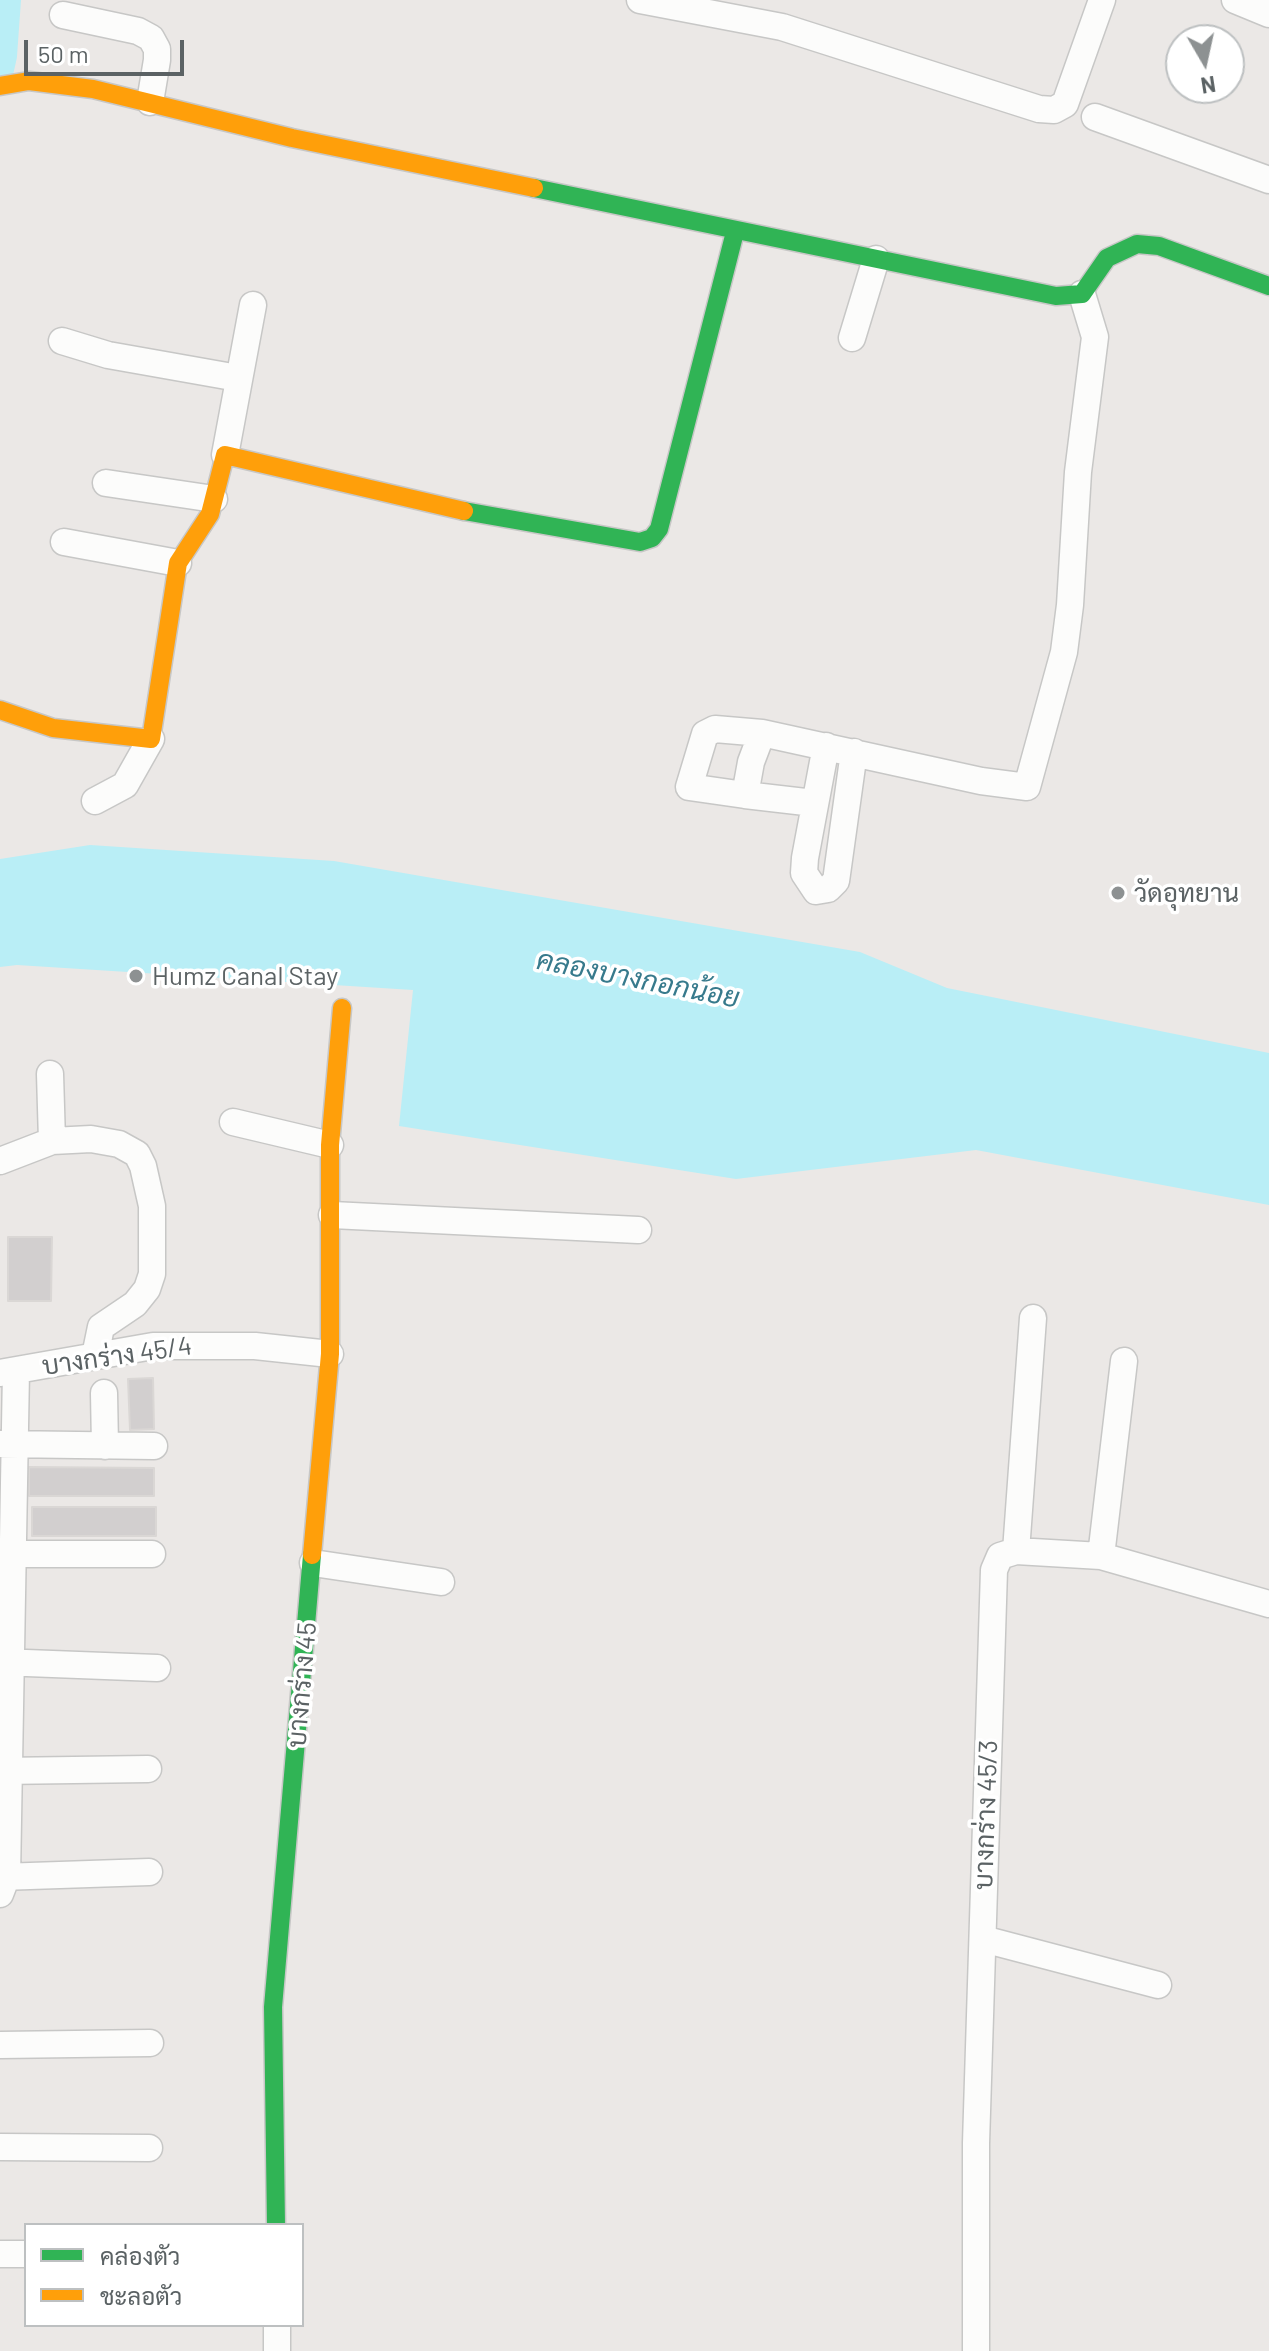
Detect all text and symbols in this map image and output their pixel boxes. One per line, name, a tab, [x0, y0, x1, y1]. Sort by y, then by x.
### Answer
scale bar	[28, 24, 188, 74]
north arrow	[1165, 24, 1245, 104]
text: 50 m	[38, 39, 89, 68]
text: N	[1199, 72, 1218, 100]
place label: วัดอุทยาน	[1134, 877, 1239, 909]
marker: วัดอุทยาน	[1109, 884, 1127, 902]
water label: คลองบางกอกน้อย	[534, 943, 742, 1015]
place label: Humz Canal Stay	[152, 960, 338, 992]
marker: Humz Canal Stay	[127, 967, 145, 985]
street label: บางกร่าง 45/4	[40, 1330, 194, 1382]
street label: บางกร่าง 45	[281, 1621, 323, 1749]
street label: บางกร่าง 45/3	[968, 1740, 1004, 1890]
legend	[24, 2223, 304, 2327]
text: คล่องตัว	[100, 2241, 180, 2270]
text: ชะลอตัว	[100, 2281, 182, 2310]

